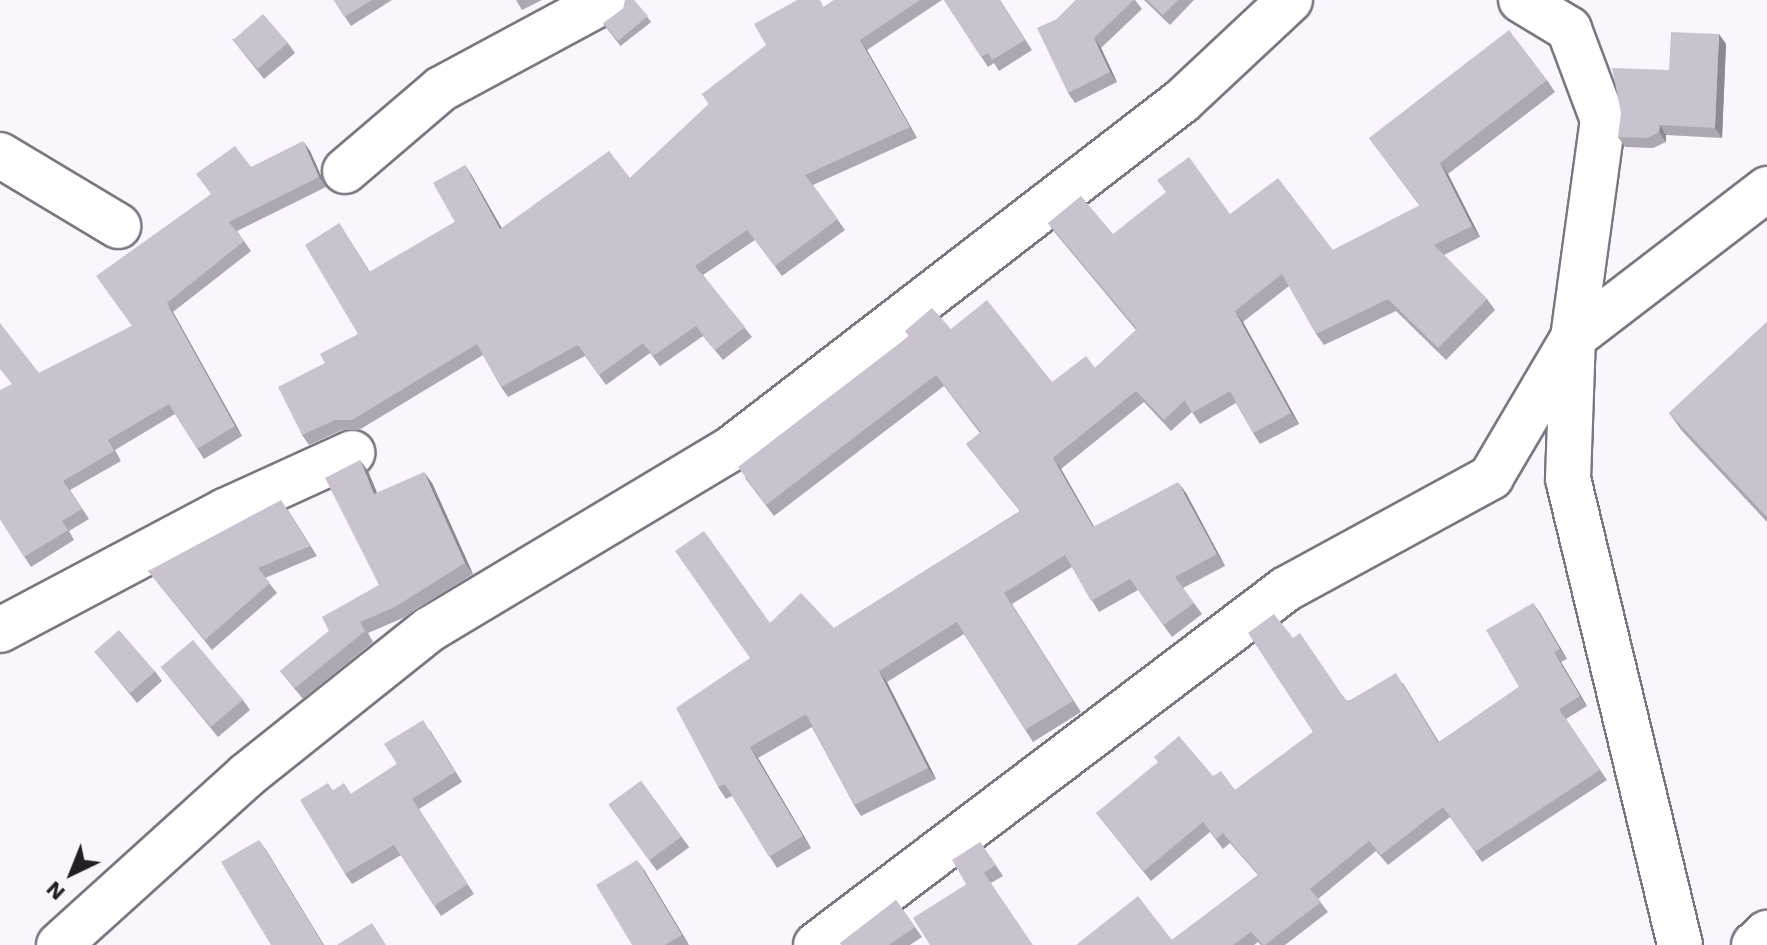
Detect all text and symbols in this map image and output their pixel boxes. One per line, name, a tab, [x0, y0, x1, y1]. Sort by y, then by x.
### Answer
north arrow	[32, 833, 112, 913]
text: N	[41, 876, 70, 906]

